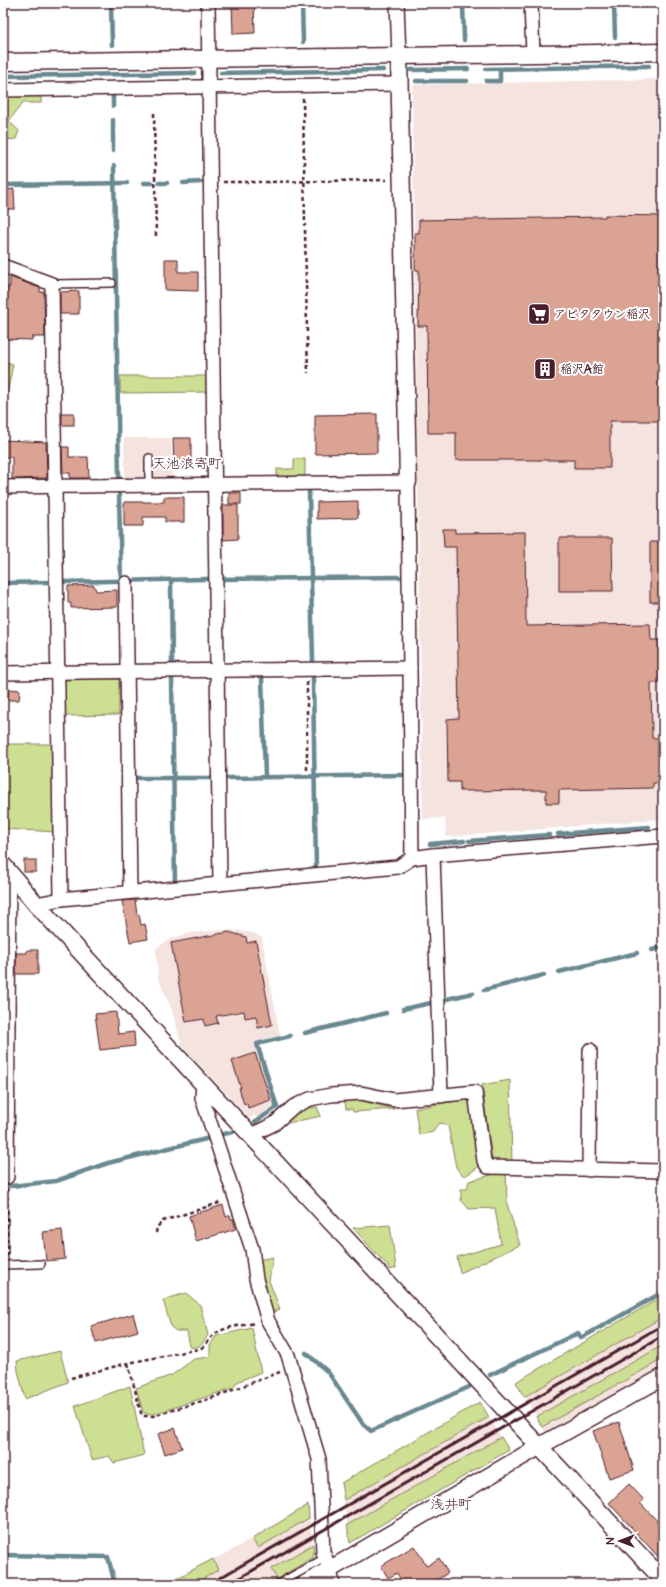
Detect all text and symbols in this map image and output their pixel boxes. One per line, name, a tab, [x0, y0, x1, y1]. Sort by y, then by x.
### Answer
supermarket icon: アピタタウン稲沢	[526, 301, 552, 327]
place label: アピタタウン稲沢	[554, 306, 650, 323]
building icon: 稲沢A館	[532, 356, 558, 382]
place label: 稲沢A館	[560, 361, 604, 378]
district label: 天池浪寄町	[152, 454, 222, 474]
district label: 浅井町	[430, 1495, 472, 1515]
north arrow	[600, 1521, 640, 1561]
text: N	[603, 1537, 618, 1544]

